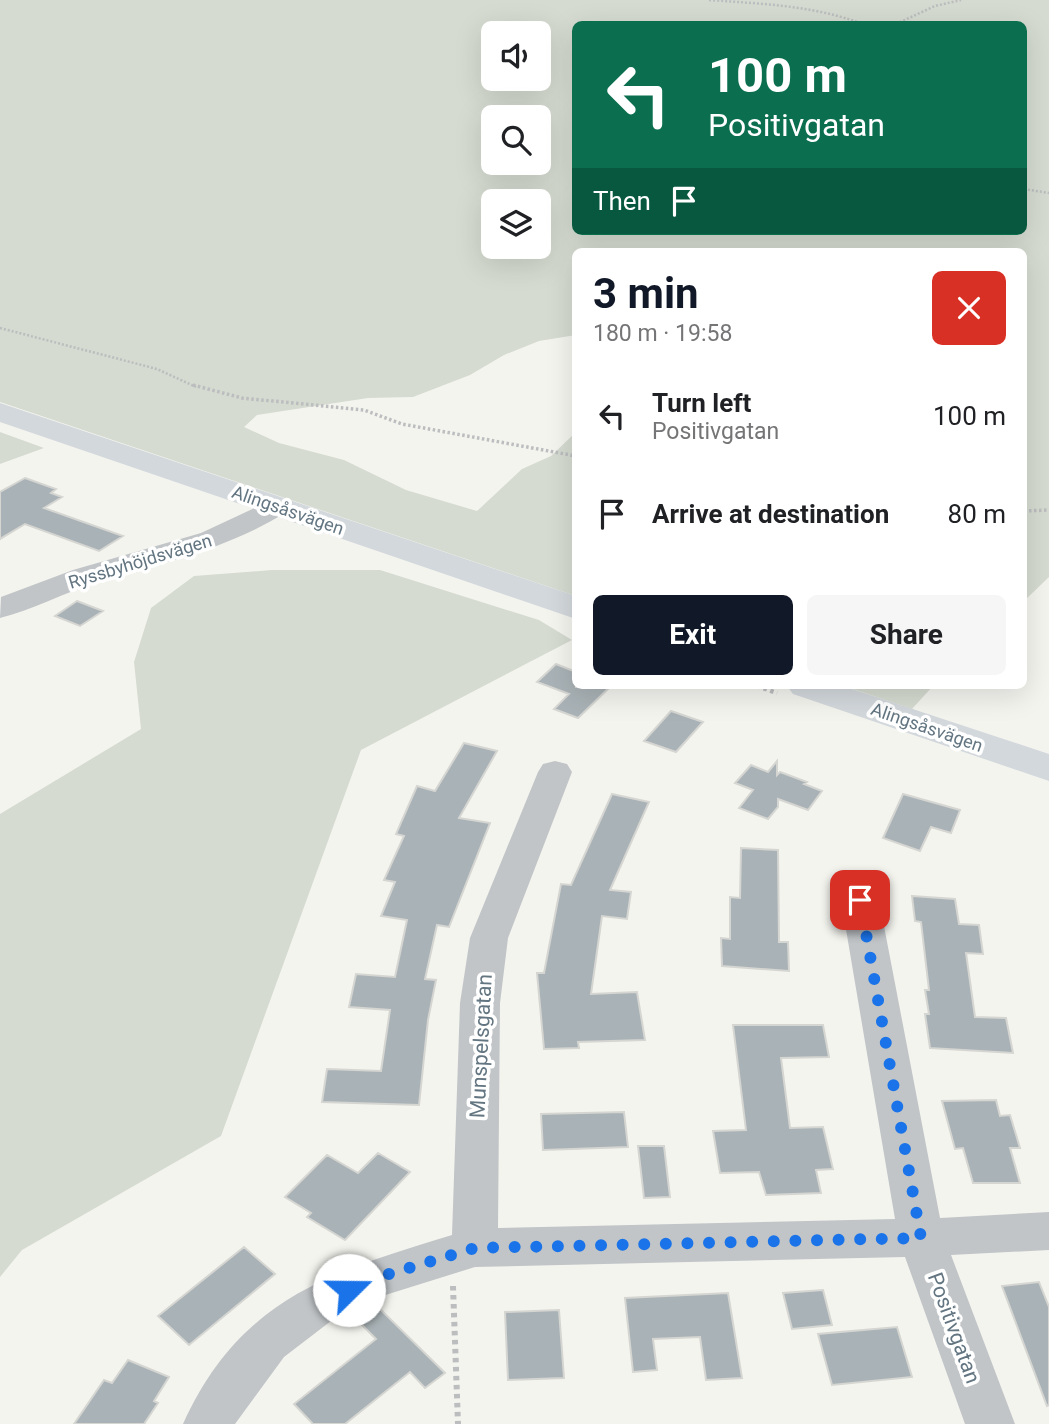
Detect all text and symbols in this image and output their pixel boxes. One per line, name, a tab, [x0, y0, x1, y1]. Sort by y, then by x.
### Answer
map controls	[481, 21, 551, 259]
button: sound	[481, 21, 551, 91]
text: 100 m	[708, 47, 847, 104]
icon: left	[593, 49, 684, 140]
button: search	[481, 105, 551, 175]
text: Positivgatan	[708, 106, 885, 144]
icon: arrive	[665, 182, 703, 220]
text: Then	[593, 186, 651, 216]
button: layers	[481, 189, 551, 259]
text: 3 min	[593, 269, 699, 318]
button: close	[932, 271, 1006, 345]
text: 180 m · 19:58	[593, 320, 732, 347]
text: Turn left	[652, 388, 751, 418]
icon: left	[593, 397, 631, 435]
text: 100 m	[933, 401, 1006, 431]
text: Positivgatan	[652, 418, 779, 445]
street label: Alingsåsvägen	[229, 481, 347, 539]
icon: arrive	[593, 495, 631, 533]
text: Arrive at destination	[652, 499, 889, 529]
text: 80 m	[948, 499, 1006, 529]
street label: Ryssbyhöjdsvägen	[66, 529, 214, 593]
button: Exit	[593, 595, 793, 675]
button: Share	[807, 595, 1006, 675]
street label: Alingsåsvägen	[868, 698, 986, 756]
pin	[830, 870, 890, 930]
icon: arrive	[841, 881, 879, 919]
street label: Munspelsgatan	[465, 973, 497, 1119]
position arrow	[312, 1253, 386, 1327]
street label: Positivgatan	[923, 1269, 985, 1387]

